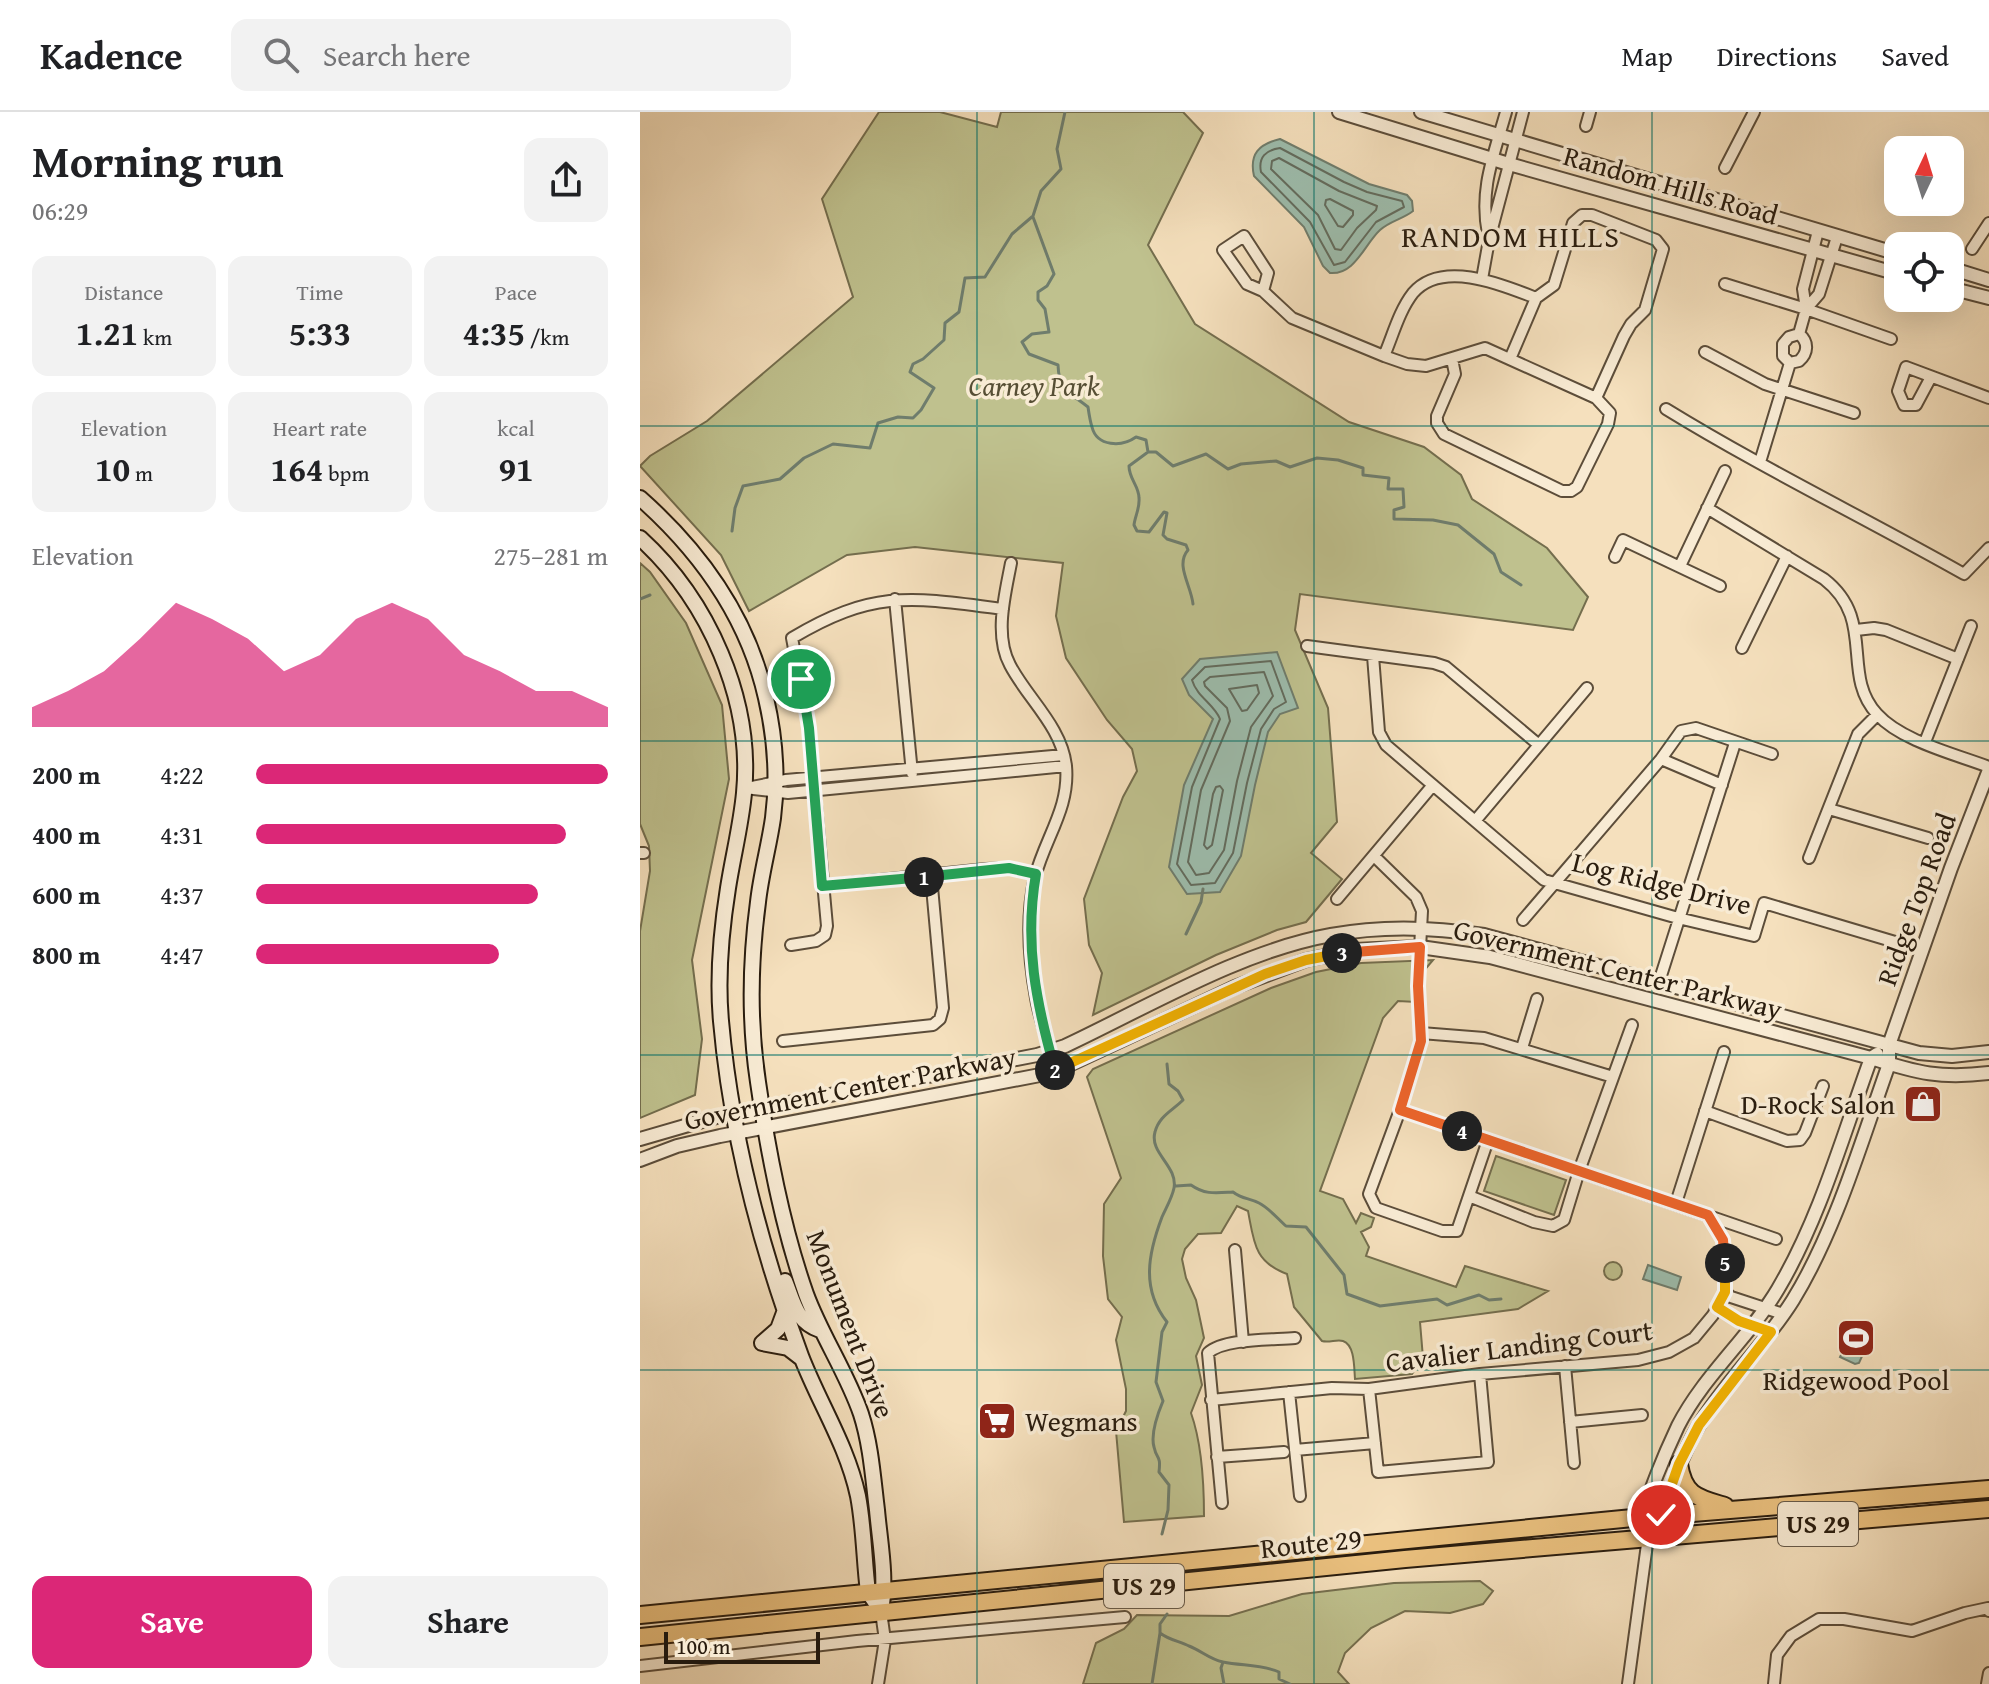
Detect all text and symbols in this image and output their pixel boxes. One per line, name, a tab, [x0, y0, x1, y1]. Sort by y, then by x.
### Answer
search box	[231, 19, 791, 91]
text: Kadence	[40, 27, 183, 83]
icon: search	[259, 33, 303, 77]
text: Search here	[323, 33, 471, 77]
text: Map	[1621, 35, 1673, 76]
text: Directions	[1717, 35, 1837, 76]
text: Saved	[1881, 35, 1949, 76]
text: Morning run	[32, 129, 283, 193]
street label: Random Hills Road	[1559, 134, 1783, 235]
north arrow	[1884, 136, 1964, 216]
map controls	[1884, 136, 1964, 312]
button: share	[524, 138, 608, 222]
text: 06:29	[32, 191, 88, 230]
district label: RANDOM HILLS	[1401, 214, 1621, 258]
button: locate	[1884, 232, 1964, 312]
text: Distance	[85, 276, 163, 308]
text: Time	[297, 276, 343, 308]
text: Pace	[495, 276, 537, 308]
text: 1.21	[76, 308, 138, 357]
text: 5:33	[289, 308, 351, 357]
text: 4:35	[463, 308, 525, 357]
text: km	[138, 321, 172, 353]
text: /km	[525, 321, 569, 353]
park label: Carney Park	[969, 365, 1100, 406]
text: Elevation	[81, 412, 167, 444]
text: Heart rate	[273, 412, 367, 444]
text: kcal	[497, 412, 535, 444]
text: 10	[95, 444, 130, 493]
text: 164	[271, 444, 323, 493]
text: 91	[498, 444, 534, 493]
text: m	[130, 457, 153, 489]
text: bpm	[323, 457, 369, 489]
text: Elevation	[32, 536, 134, 575]
text: 275–281 m	[494, 536, 608, 575]
pin	[767, 645, 835, 713]
icon: arrive	[779, 657, 823, 701]
text: 200 m	[32, 755, 100, 794]
text: 4:22	[160, 755, 204, 794]
street label: Ridge Top Road	[1865, 807, 1966, 991]
text: 400 m	[32, 815, 100, 854]
text: 4:31	[160, 815, 204, 854]
street label: Log Ridge Drive	[1568, 840, 1756, 925]
pin: 1	[904, 857, 944, 897]
text: 1	[918, 861, 930, 893]
text: 600 m	[32, 875, 100, 914]
text: 4:37	[160, 875, 204, 914]
street label: Government Center Parkway	[1450, 908, 1787, 1029]
pin: 3	[1322, 933, 1362, 973]
text: 800 m	[32, 935, 100, 974]
text: 4:47	[160, 935, 204, 974]
text: 3	[1336, 937, 1348, 969]
street label: Government Center Parkway	[680, 1035, 1019, 1140]
pin: 2	[1035, 1050, 1075, 1090]
text: 2	[1049, 1054, 1061, 1086]
place label: D-Rock Salon	[1741, 1083, 1895, 1124]
shop icon: D-Rock Salon	[1902, 1083, 1944, 1125]
pin: 4	[1442, 1111, 1482, 1151]
text: 4	[1456, 1115, 1468, 1147]
street label: Monument Drive	[797, 1224, 906, 1424]
pin: 5	[1705, 1243, 1745, 1283]
text: 5	[1719, 1247, 1731, 1279]
street label: Cavalier Landing Court	[1383, 1309, 1655, 1382]
sports icon: Ridgewood Pool	[1835, 1317, 1877, 1359]
place label: Ridgewood Pool	[1763, 1359, 1949, 1400]
supermarket icon: Wegmans	[976, 1400, 1018, 1442]
place label: Wegmans	[1025, 1400, 1138, 1441]
pin	[1627, 1481, 1695, 1549]
icon: check	[1639, 1493, 1683, 1537]
road number: US 29	[1778, 1502, 1858, 1546]
street label: Route 29	[1258, 1517, 1364, 1568]
road number: US 29	[1104, 1564, 1184, 1608]
button: Save	[32, 1576, 312, 1668]
button: Share	[328, 1576, 608, 1668]
scale bar	[664, 1628, 820, 1664]
text: 100 m	[676, 1630, 731, 1662]

